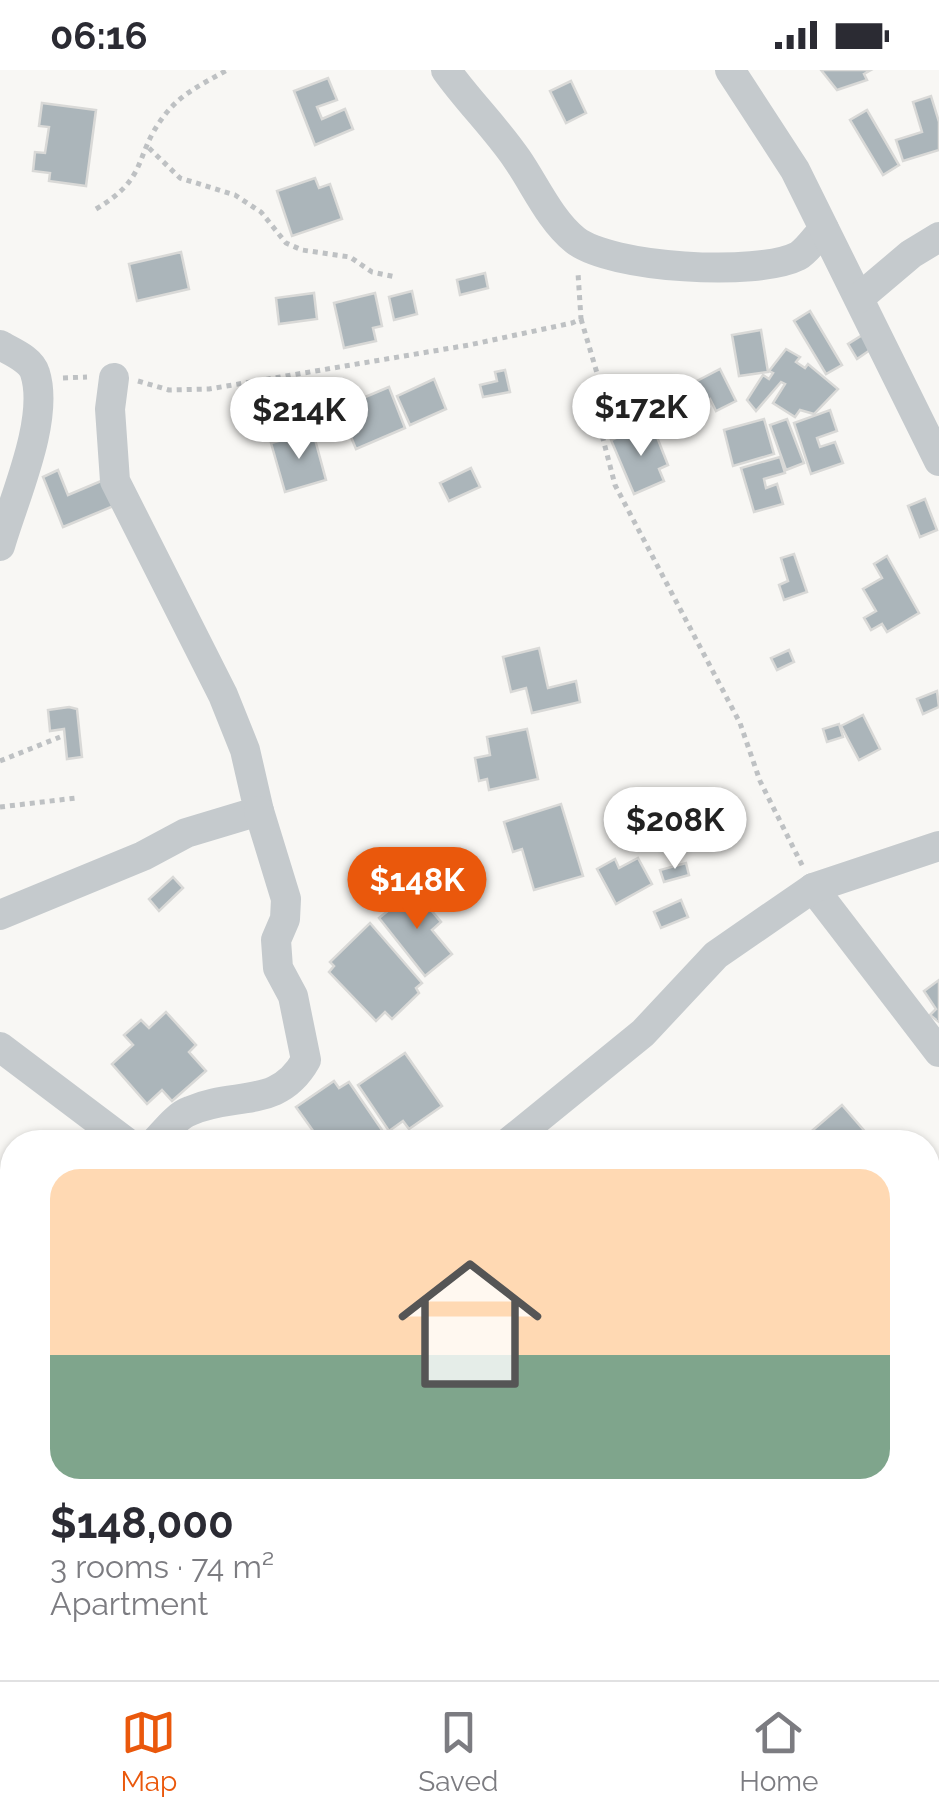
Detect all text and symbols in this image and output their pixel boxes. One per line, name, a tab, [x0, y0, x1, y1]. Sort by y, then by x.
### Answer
text: 06:16	[50, 13, 148, 58]
pin: $172K	[571, 374, 711, 459]
pin: $214K	[229, 377, 369, 462]
text: $172K	[594, 388, 688, 425]
text: $214K	[252, 391, 346, 428]
pin: $208K	[605, 787, 745, 872]
text: $208K	[626, 801, 724, 838]
pin: $148K	[347, 847, 487, 932]
text: $148K	[369, 861, 465, 898]
icon: home	[380, 1234, 560, 1414]
text: $148,000	[50, 1499, 234, 1548]
text: 3 rooms · 74 m²	[50, 1548, 274, 1585]
text: Apartment	[50, 1585, 208, 1622]
tab: Map	[120, 1705, 177, 1798]
tab: Saved	[418, 1705, 498, 1798]
tab: Home	[739, 1705, 819, 1798]

